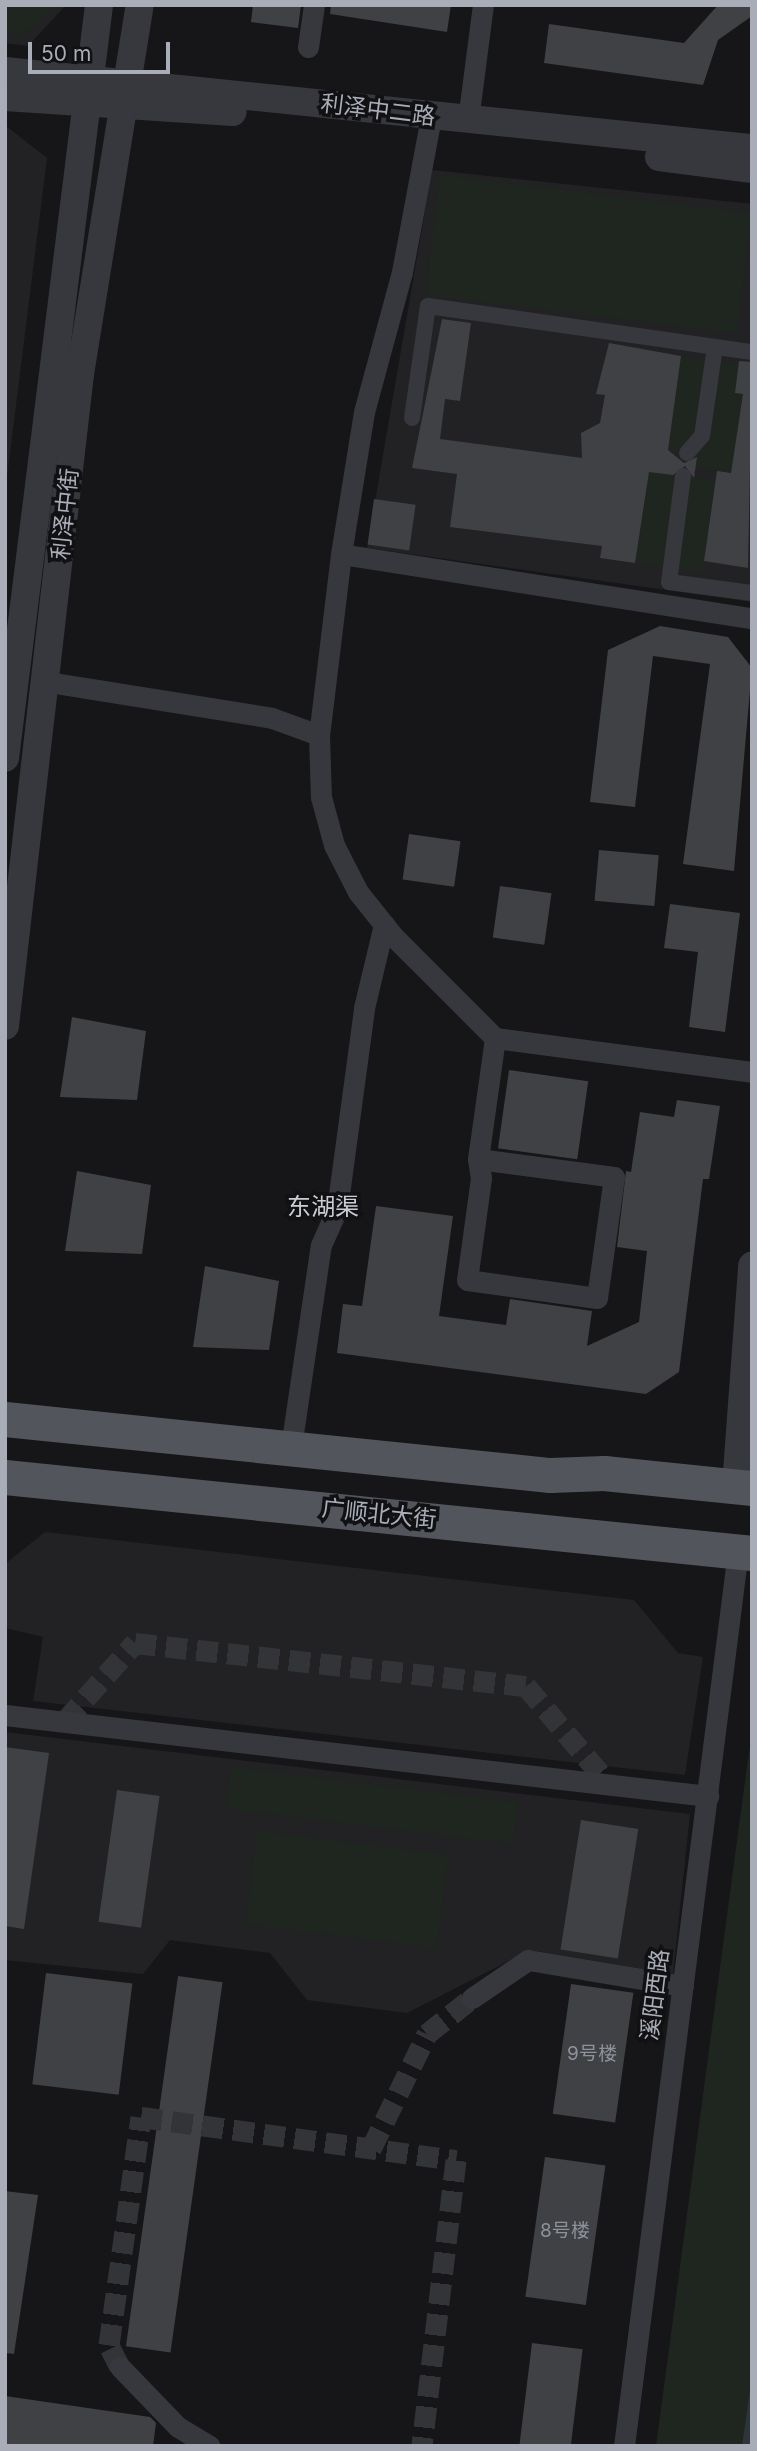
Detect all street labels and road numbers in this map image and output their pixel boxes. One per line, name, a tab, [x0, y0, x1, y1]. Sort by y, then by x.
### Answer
street label: 利泽中二路	[319, 89, 437, 131]
street label: 利泽中街	[46, 467, 84, 561]
street label: 广顺北大街	[320, 1494, 438, 1534]
street label: 溪阳西路	[636, 1948, 674, 2042]

